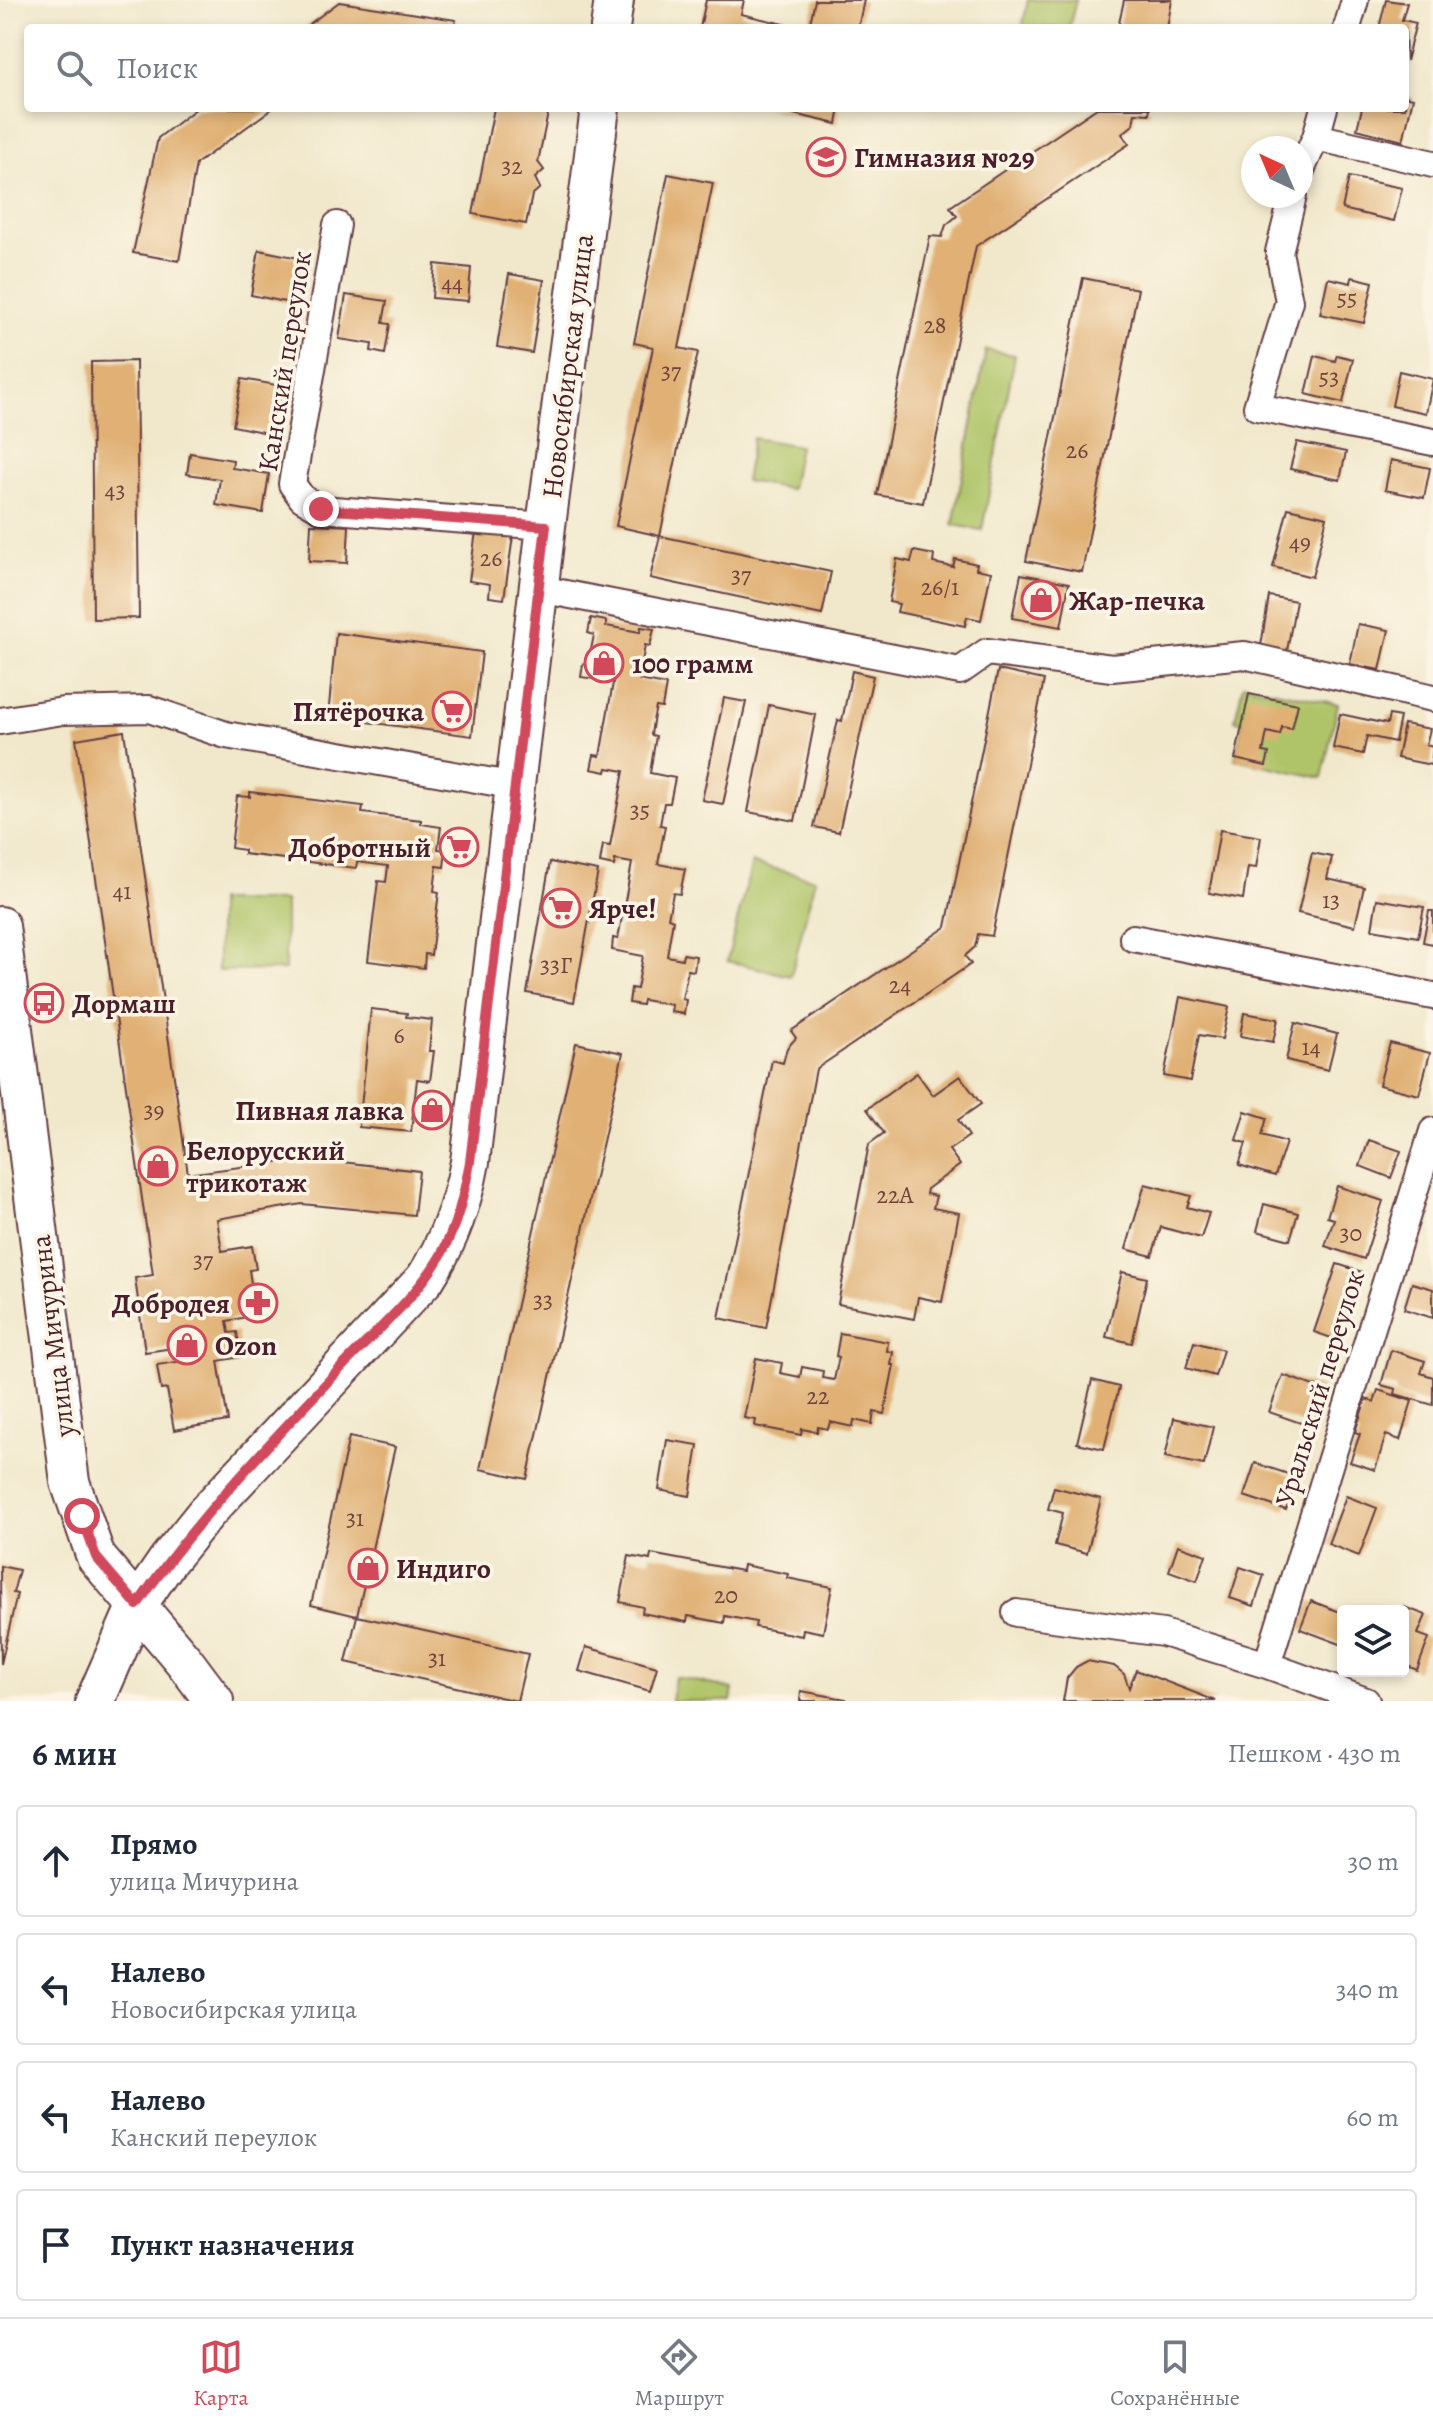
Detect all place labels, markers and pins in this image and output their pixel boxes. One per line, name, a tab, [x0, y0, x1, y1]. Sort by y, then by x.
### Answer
school or university icon: Гимназия №29	[805, 136, 847, 178]
place label: Гимназия №29	[854, 139, 1035, 177]
shop icon: Жар-печка	[1020, 579, 1062, 621]
place label: Жар-печка	[1069, 582, 1206, 620]
shop icon: 100 грамм	[583, 642, 625, 684]
place label: 100 грамм	[632, 645, 753, 683]
supermarket icon: Пятёрочка	[431, 690, 473, 732]
place label: Пятёрочка	[293, 693, 425, 731]
supermarket icon: Добротный	[438, 826, 480, 868]
place label: Добротный	[288, 829, 431, 867]
supermarket icon: Ярче!	[540, 887, 582, 929]
place label: Ярче!	[589, 890, 657, 928]
bus stop icon: Дормаш	[23, 982, 65, 1024]
place label: Дормаш	[72, 985, 176, 1023]
shop icon: Пивная лавка	[411, 1089, 453, 1131]
place label: Пивная лавка	[235, 1092, 405, 1130]
place label: Белорусский трикотаж	[186, 1132, 345, 1202]
shop icon: Белорусский трикотаж	[137, 1145, 179, 1187]
pharmacy icon: Добродея	[237, 1282, 279, 1324]
place label: Добродея	[112, 1285, 230, 1323]
shop icon: Ozon	[166, 1324, 208, 1366]
place label: Ozon	[215, 1327, 277, 1365]
shop icon: Индиго	[347, 1547, 389, 1589]
place label: Индиго	[396, 1550, 491, 1588]

